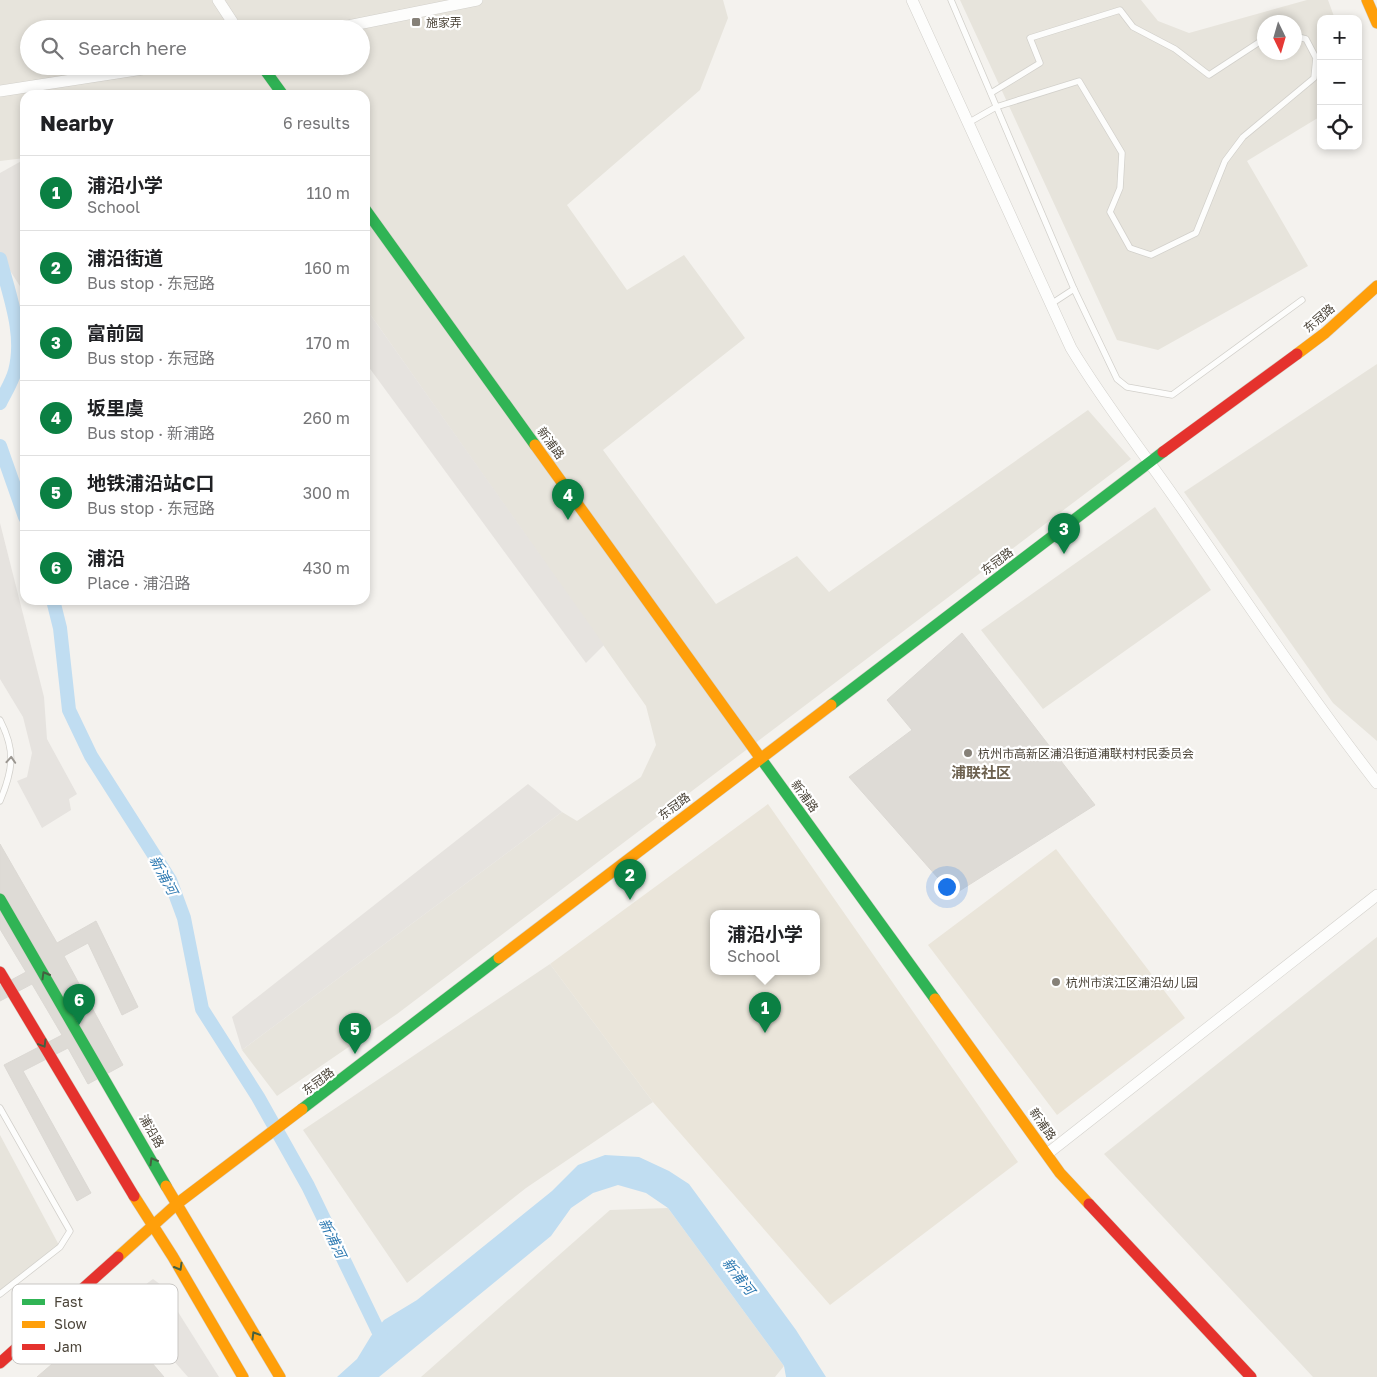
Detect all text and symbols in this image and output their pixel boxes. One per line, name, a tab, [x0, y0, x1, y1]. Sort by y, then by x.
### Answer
place label: 施家弄	[426, 15, 462, 30]
north arrow	[1257, 15, 1302, 60]
map controls	[1317, 15, 1362, 150]
button: +	[1317, 15, 1362, 60]
marker: 施家弄	[410, 16, 422, 28]
search box	[20, 20, 370, 75]
icon: search	[38, 34, 66, 62]
text: Search here	[78, 36, 187, 59]
button: −	[1317, 60, 1362, 105]
button: locate	[1317, 105, 1362, 150]
text: Nearby	[40, 110, 114, 136]
text: 6 results	[283, 113, 350, 133]
text: 浦沿小学	[87, 173, 163, 196]
text: 1	[52, 183, 60, 203]
text: 110 m	[306, 183, 350, 203]
text: School	[87, 197, 140, 217]
text: 浦沿街道	[87, 246, 163, 269]
text: 2	[51, 258, 61, 278]
text: 160 m	[304, 258, 350, 278]
text: Bus stop · 东冠路	[87, 273, 215, 293]
street label: 东冠路	[1300, 301, 1338, 335]
text: 富前园	[87, 321, 144, 344]
text: 3	[51, 333, 61, 353]
text: 170 m	[306, 333, 350, 353]
text: Bus stop · 东冠路	[87, 348, 215, 368]
text: 坂里虞	[87, 396, 144, 419]
text: 4	[51, 408, 61, 428]
text: 260 m	[303, 408, 350, 428]
text: Bus stop · 新浦路	[87, 423, 215, 443]
street label: 新浦路	[534, 424, 568, 462]
text: 地铁浦沿站C口	[87, 471, 215, 494]
pin: 4	[552, 479, 584, 520]
text: 5	[51, 483, 61, 503]
text: 300 m	[303, 483, 350, 503]
text: Bus stop · 东冠路	[87, 498, 215, 518]
pin: 3	[1048, 513, 1080, 554]
street label: 东冠路	[978, 544, 1016, 578]
text: 浦沿	[87, 546, 125, 569]
text: 6	[51, 558, 61, 578]
text: 430 m	[303, 558, 350, 578]
text: Place · 浦沿路	[87, 573, 190, 593]
place label: 杭州市高新区浦沿街道浦联村村民委员会	[978, 746, 1194, 761]
marker: 杭州市高新区浦沿街道浦联村村民委员会	[962, 747, 974, 759]
one-way arrow	[5, 756, 16, 764]
district label: 浦联社区	[951, 763, 1011, 781]
street label: 新浦路	[788, 777, 822, 815]
street label: 东冠路	[655, 789, 693, 823]
water label: 新浦河	[147, 852, 183, 900]
pin: 2	[614, 859, 646, 900]
your location	[934, 874, 960, 900]
popup	[710, 910, 820, 975]
text: 浦沿小学	[727, 922, 803, 945]
text: School	[727, 946, 780, 966]
one-way arrow	[41, 972, 51, 981]
place label: 杭州市滨江区浦沿幼儿园	[1066, 975, 1198, 990]
marker: 杭州市滨江区浦沿幼儿园	[1050, 976, 1062, 988]
pin: 6	[63, 984, 95, 1025]
pin: 1	[749, 992, 781, 1033]
pin: 5	[339, 1013, 371, 1054]
one-way arrow	[37, 1038, 47, 1047]
street label: 东冠路	[299, 1064, 337, 1098]
street label: 新浦路	[1027, 1105, 1059, 1143]
street label: 浦沿路	[137, 1112, 167, 1150]
one-way arrow	[150, 1157, 160, 1166]
water label: 新浦河	[316, 1215, 351, 1263]
water label: 新浦河	[719, 1254, 760, 1300]
one-way arrow	[173, 1261, 183, 1270]
legend	[12, 1284, 178, 1364]
text: Fast	[54, 1293, 83, 1310]
text: Slow	[54, 1315, 87, 1332]
one-way arrow	[251, 1332, 261, 1341]
text: Jam	[54, 1338, 82, 1355]

